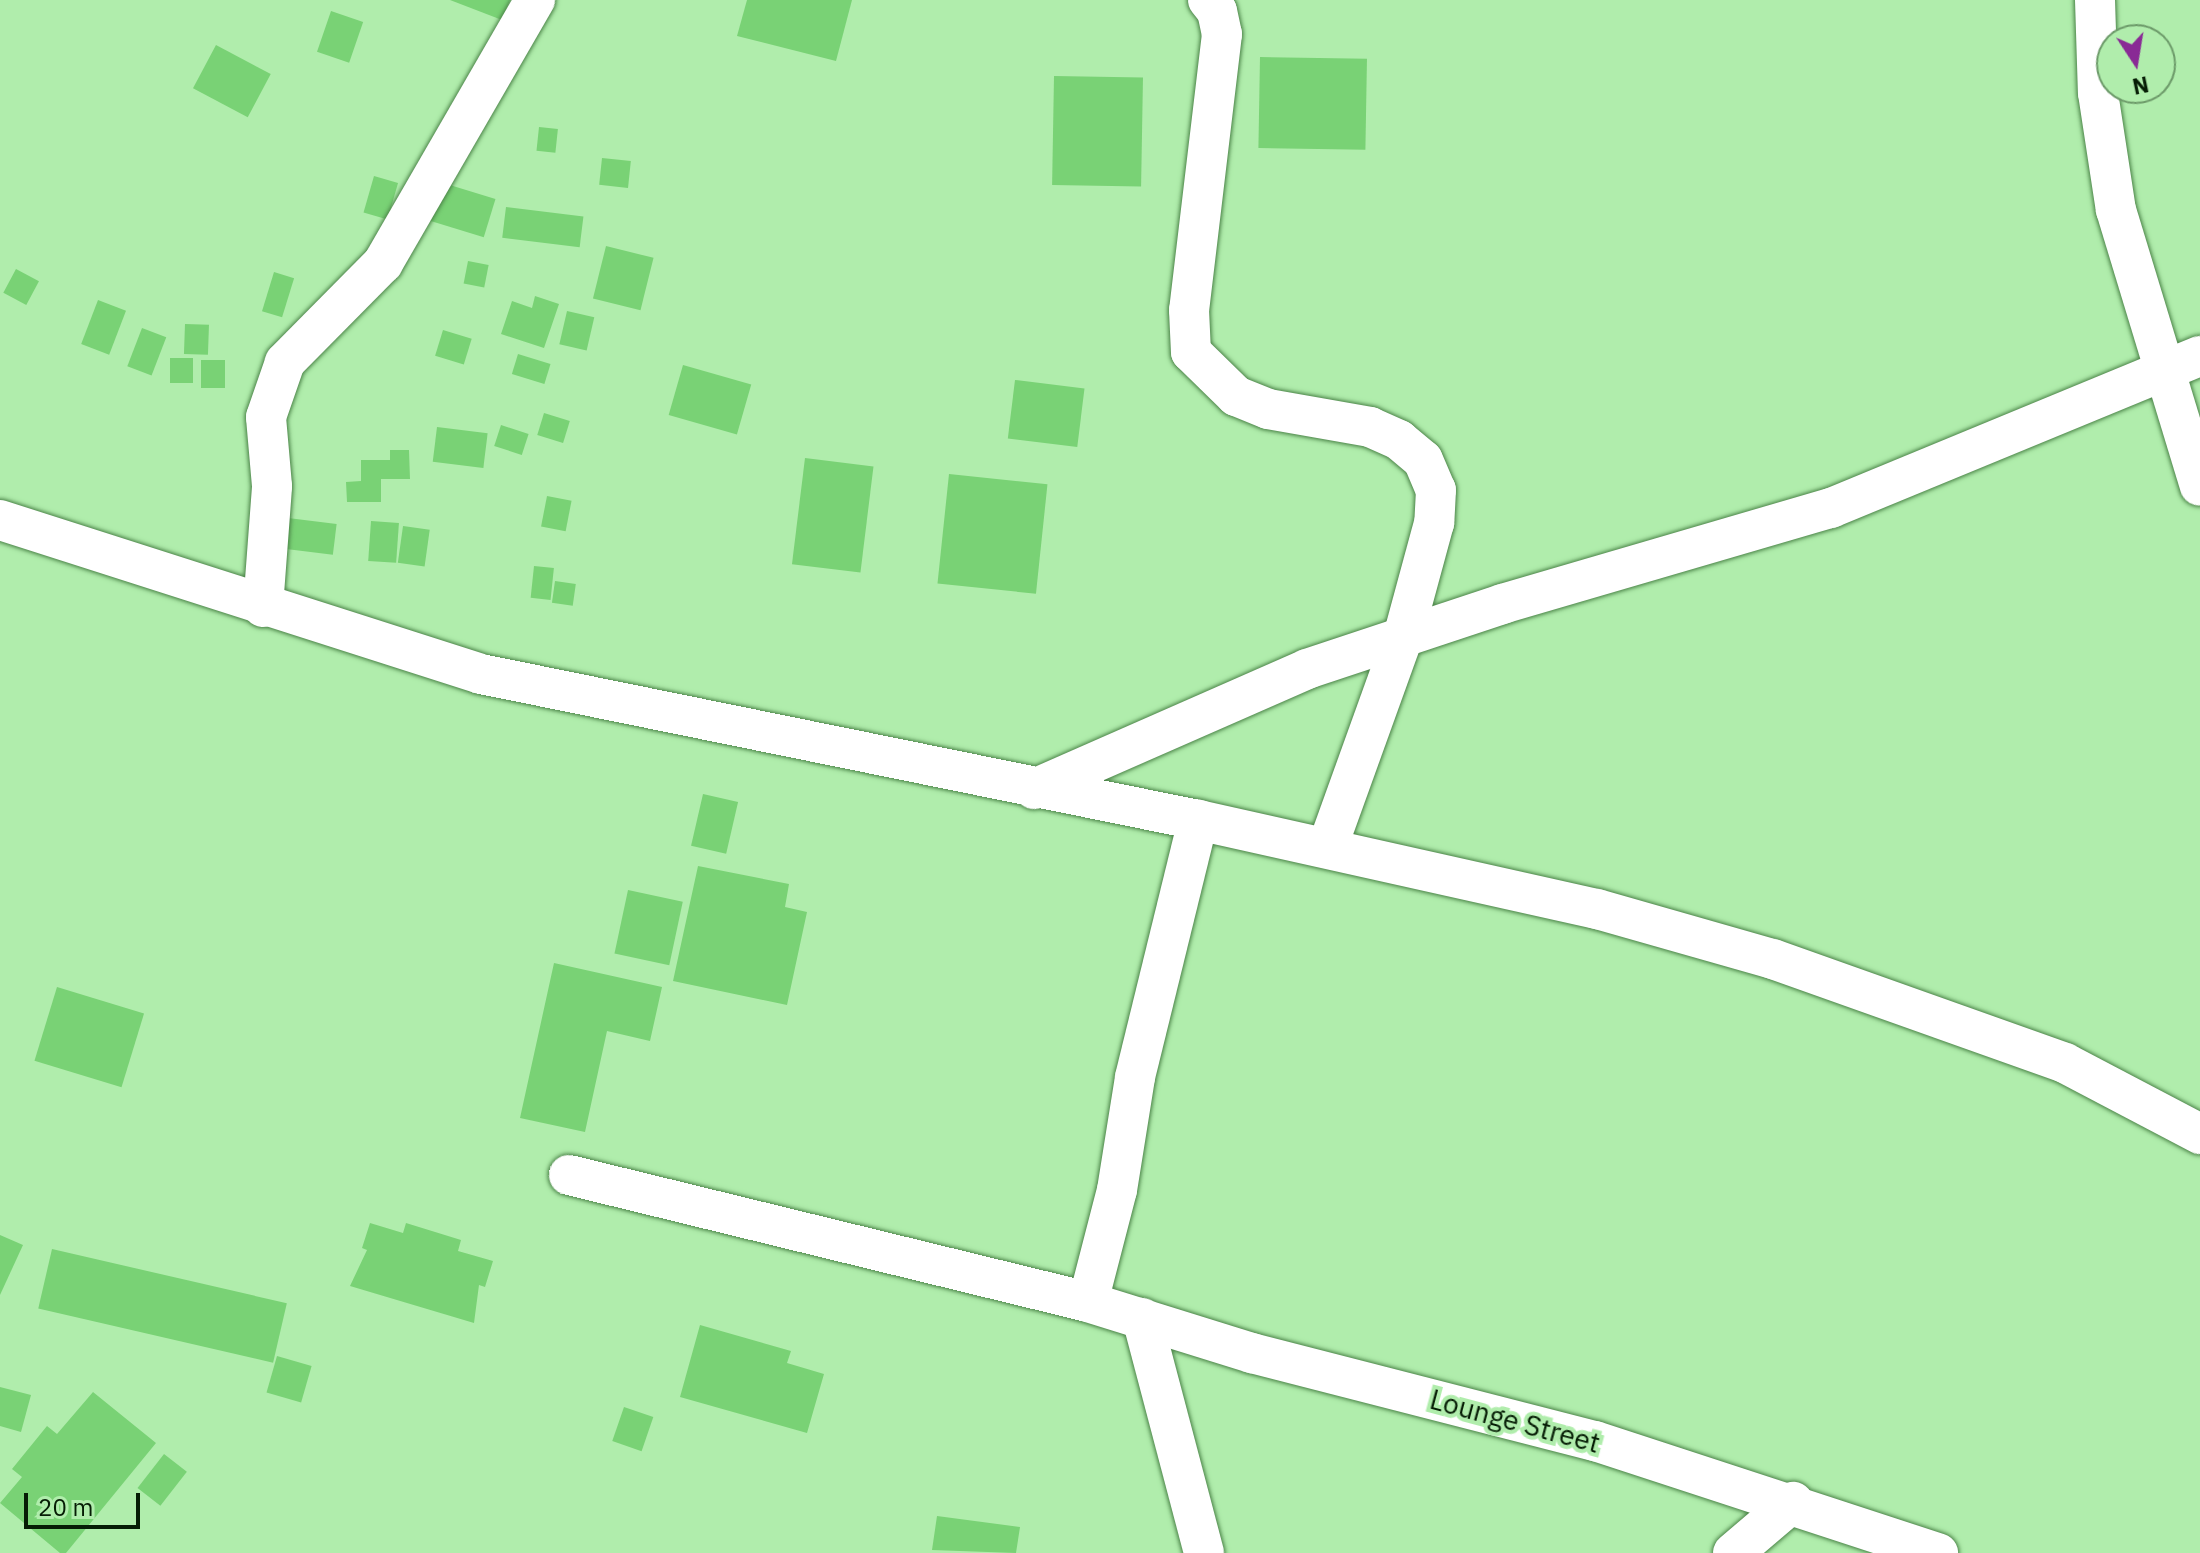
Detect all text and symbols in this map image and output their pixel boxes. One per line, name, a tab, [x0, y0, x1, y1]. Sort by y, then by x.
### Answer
north arrow	[2096, 24, 2176, 104]
text: N	[2130, 70, 2151, 102]
street label: Lounge Street	[1426, 1382, 1604, 1460]
scale bar	[28, 1477, 144, 1527]
text: 20 m	[38, 1491, 93, 1523]

